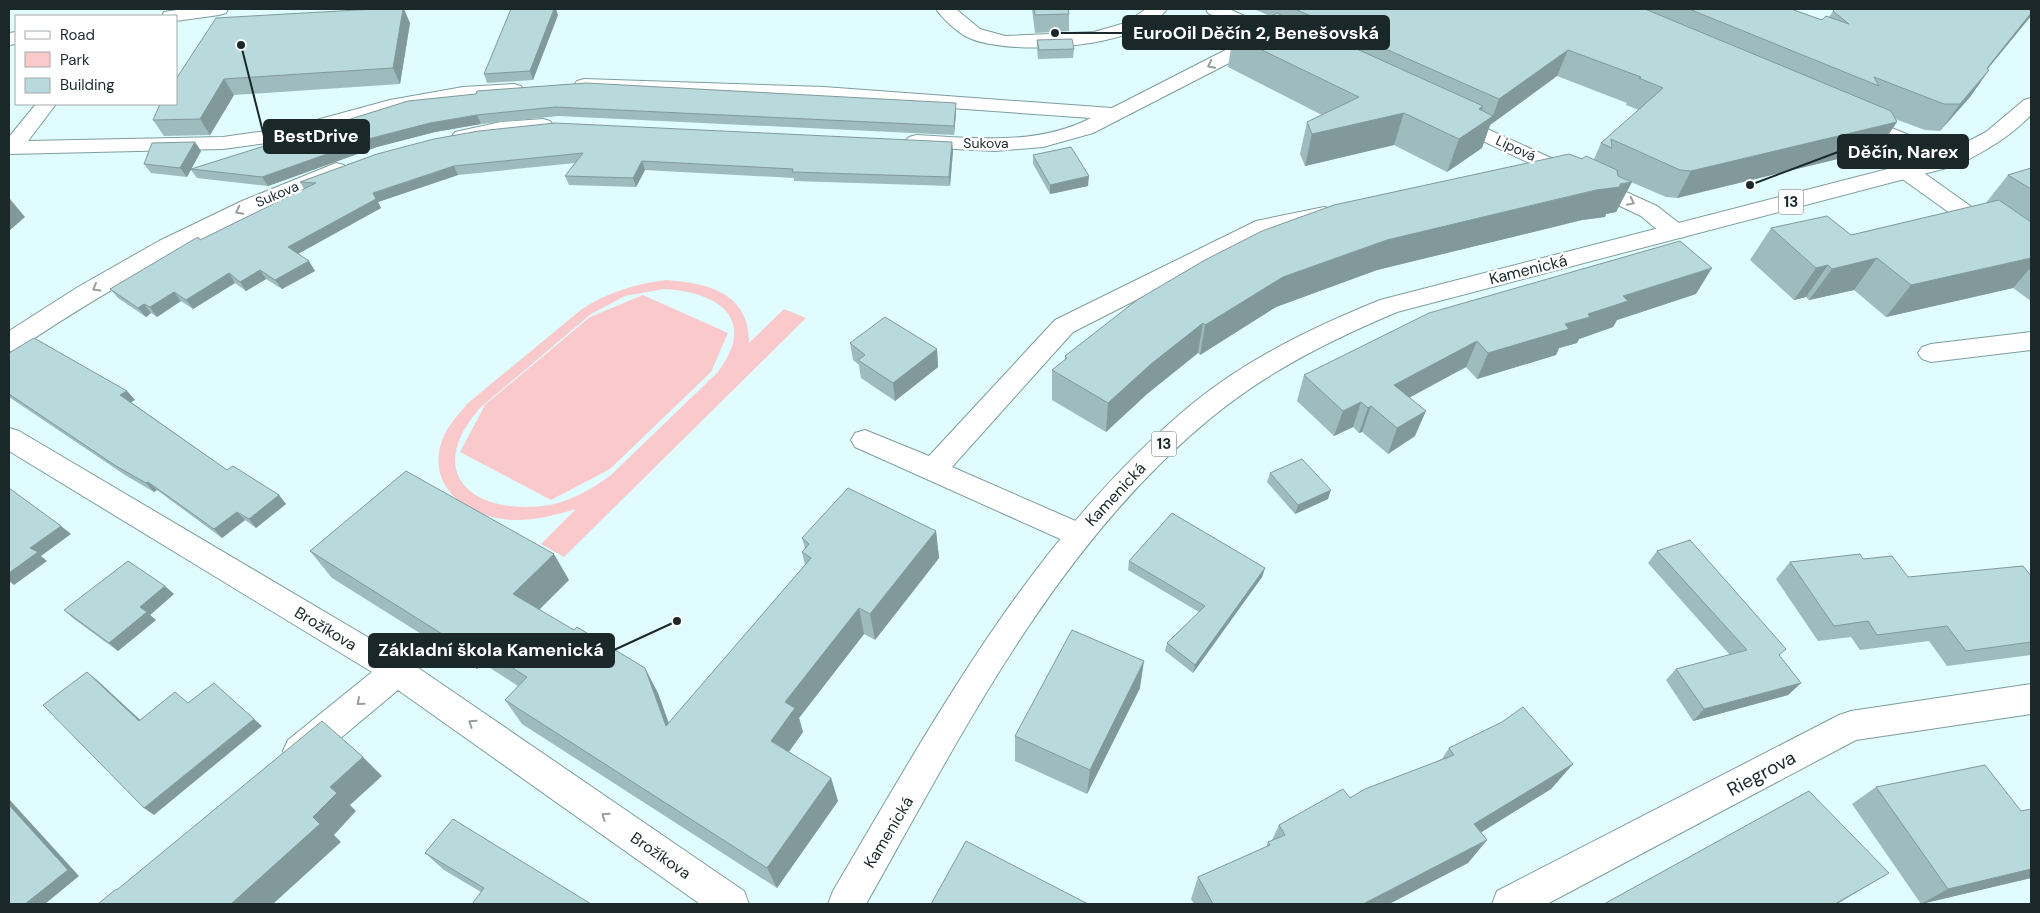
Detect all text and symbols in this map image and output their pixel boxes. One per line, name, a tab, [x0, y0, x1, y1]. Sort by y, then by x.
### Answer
legend	[15, 15, 178, 105]
callout: EuroOil Děčín 2, Benešovská	[1123, 16, 1389, 49]
text: EuroOil Děčín 2, Benešovská	[1133, 21, 1379, 45]
text: Road	[60, 25, 95, 45]
text: Park	[60, 50, 90, 70]
one-way arrow	[1207, 59, 1216, 69]
text: Building	[60, 75, 115, 95]
callout: BestDrive	[264, 120, 369, 153]
text: BestDrive	[273, 124, 359, 148]
street label: Lipová	[1493, 131, 1539, 165]
street label: Sukova	[963, 134, 1009, 152]
callout: Děčín, Narex	[1838, 135, 1968, 168]
text: Děčín, Narex	[1848, 140, 1958, 164]
street label: Sukova	[253, 177, 301, 211]
road number: 13	[1778, 190, 1804, 214]
one-way arrow	[1626, 196, 1635, 207]
one-way arrow	[235, 205, 244, 215]
street label: Kamenická	[1487, 250, 1569, 289]
one-way arrow	[93, 282, 102, 292]
road number: 13	[1152, 432, 1176, 456]
street label: Kamenická	[1080, 458, 1150, 531]
street label: Brožíkova	[291, 602, 361, 655]
callout: Základní škola Kamenická	[369, 634, 614, 667]
text: Základní škola Kamenická	[378, 638, 604, 662]
one-way arrow	[356, 696, 365, 705]
one-way arrow	[468, 720, 478, 729]
street label: Riegrova	[1722, 745, 1800, 802]
street label: Kamenická	[859, 793, 918, 872]
one-way arrow	[601, 813, 611, 822]
street label: Brožíkova	[626, 827, 695, 884]

